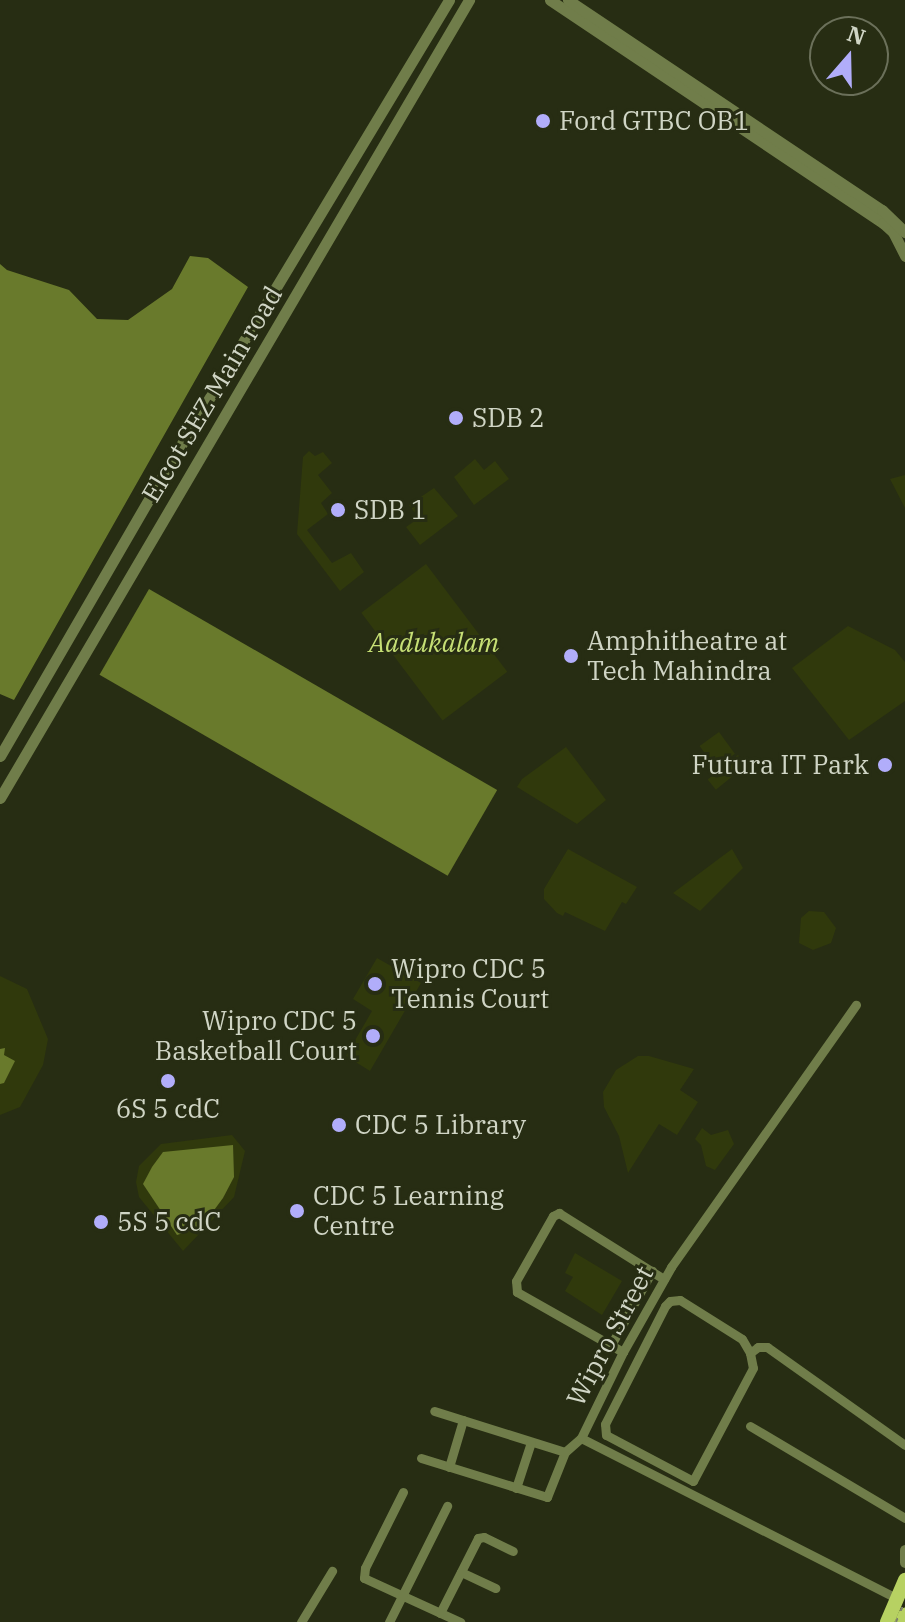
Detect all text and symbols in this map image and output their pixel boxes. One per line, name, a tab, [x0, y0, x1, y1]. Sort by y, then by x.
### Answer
north arrow	[809, 16, 889, 96]
text: N	[844, 18, 870, 51]
place label: Ford GTBC OB1	[559, 105, 749, 137]
marker: Ford GTBC OB1	[534, 112, 552, 130]
street label: Elcot SEZ Main road	[135, 280, 289, 508]
place label: SDB 2	[472, 402, 545, 434]
marker: SDB 2	[447, 409, 465, 427]
place label: SDB 1	[354, 494, 427, 526]
marker: SDB 1	[329, 501, 347, 519]
place label: Amphitheatre at Tech Mahindra	[587, 625, 787, 686]
park label: Aadukalam	[369, 627, 499, 659]
marker: Amphitheatre at Tech Mahindra	[562, 647, 580, 665]
place label: Futura IT Park	[692, 749, 869, 781]
marker: Futura IT Park	[876, 756, 894, 774]
place label: Wipro CDC 5 Tennis Court	[391, 953, 549, 1014]
marker: Wipro CDC 5 Tennis Court	[366, 975, 384, 993]
place label: Wipro CDC 5 Basketball Court	[155, 1005, 357, 1066]
marker: Wipro CDC 5 Basketball Court	[364, 1027, 382, 1045]
marker: 6S 5 cdC	[159, 1072, 177, 1090]
place label: 6S 5 cdC	[116, 1093, 220, 1125]
place label: CDC 5 Library	[355, 1109, 526, 1141]
marker: CDC 5 Library	[330, 1116, 348, 1134]
place label: CDC 5 Learning Centre	[313, 1180, 504, 1242]
marker: CDC 5 Learning Centre	[288, 1202, 306, 1220]
place label: 5S 5 cdC	[117, 1206, 221, 1238]
marker: 5S 5 cdC	[92, 1213, 110, 1231]
street label: Wipro Street	[560, 1261, 660, 1411]

